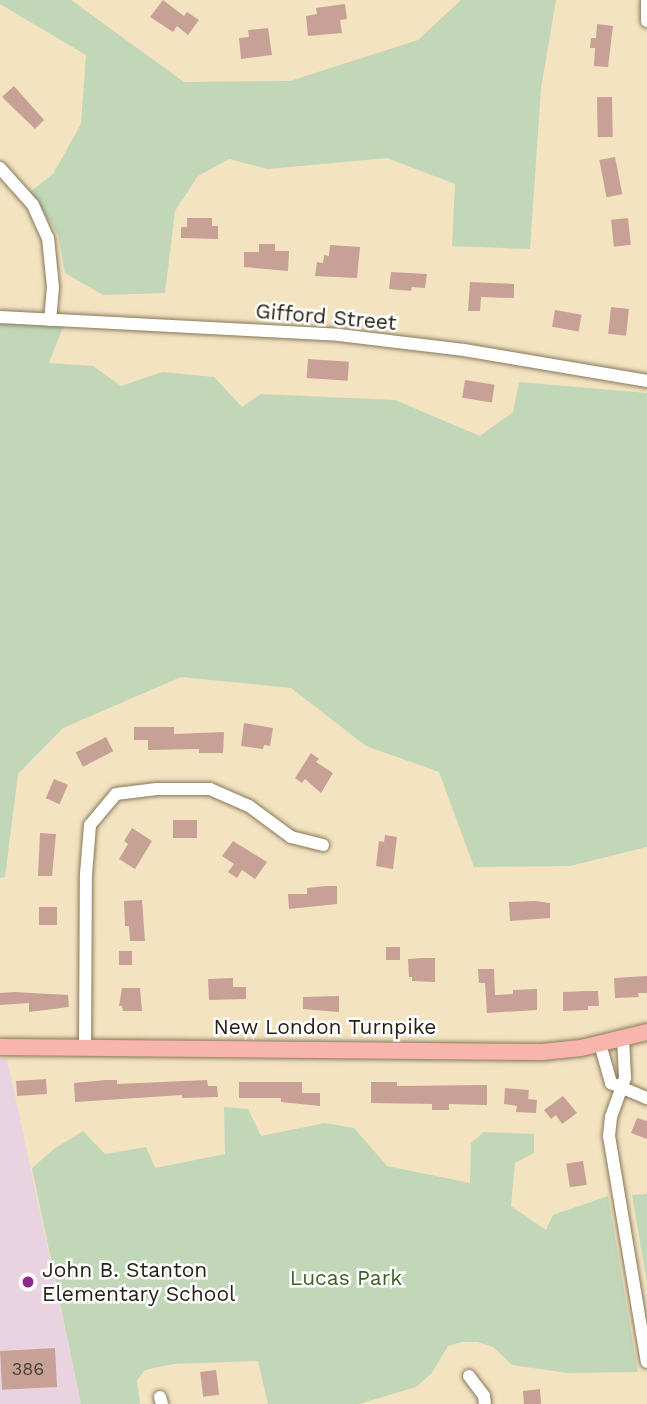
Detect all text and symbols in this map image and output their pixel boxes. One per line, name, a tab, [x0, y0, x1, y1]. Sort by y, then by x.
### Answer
street label: Gifford Street	[254, 298, 398, 336]
street label: New London Turnpike	[213, 1014, 437, 1040]
place label: John B. Stanton Elementary School	[42, 1257, 236, 1307]
park label: Lucas Park	[290, 1265, 402, 1291]
marker: John B. Stanton Elementary School	[20, 1274, 36, 1290]
house number: 386	[12, 1358, 44, 1380]

